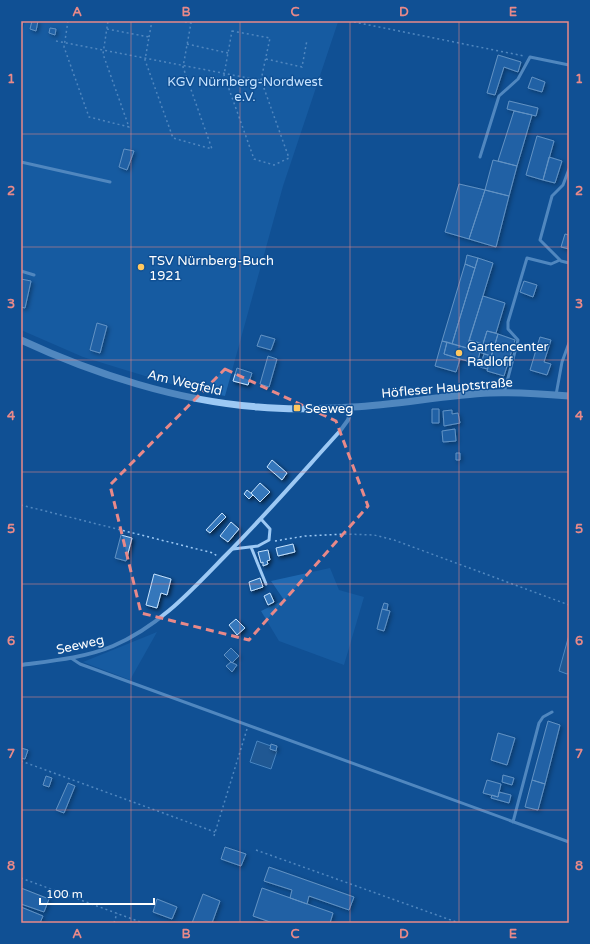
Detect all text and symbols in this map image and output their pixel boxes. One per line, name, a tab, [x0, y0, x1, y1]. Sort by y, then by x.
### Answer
text: A	[72, 4, 82, 20]
text: B	[181, 4, 191, 20]
text: C	[290, 4, 300, 20]
text: D	[399, 4, 409, 20]
text: E	[509, 4, 517, 20]
text: 1	[7, 71, 15, 87]
text: 1	[575, 71, 583, 87]
park label: KGV Nürnberg-Nordwest e.V.	[167, 74, 323, 105]
text: 2	[7, 183, 15, 199]
text: 2	[575, 183, 583, 199]
place label: TSV Nürnberg-Buch 1921	[149, 253, 274, 284]
marker: TSV Nürnberg-Buch 1921	[136, 262, 146, 272]
text: 3	[7, 296, 15, 312]
text: 3	[575, 296, 583, 312]
place label: Gartencenter Radloff	[467, 339, 549, 370]
marker: Gartencenter Radloff	[454, 348, 464, 358]
street label: Am Wegfeld	[146, 367, 224, 399]
street label: Höfleser Hauptstraße	[381, 374, 513, 402]
place label: Seeweg	[305, 401, 353, 417]
marker: Seeweg	[292, 403, 302, 413]
text: 4	[7, 408, 16, 424]
text: 4	[575, 408, 584, 424]
text: 5	[7, 521, 15, 537]
text: 5	[575, 521, 583, 537]
street label: Seeweg	[55, 632, 106, 658]
text: 6	[7, 633, 15, 649]
text: 6	[575, 633, 583, 649]
text: 7	[7, 746, 15, 762]
text: 7	[575, 746, 583, 762]
text: 8	[7, 858, 15, 874]
text: 8	[575, 858, 583, 874]
scale bar	[40, 880, 154, 906]
text: 100 m	[46, 887, 83, 901]
text: A	[72, 926, 82, 942]
text: B	[181, 926, 191, 942]
text: C	[290, 926, 300, 942]
text: D	[399, 926, 409, 942]
text: E	[509, 926, 517, 942]

